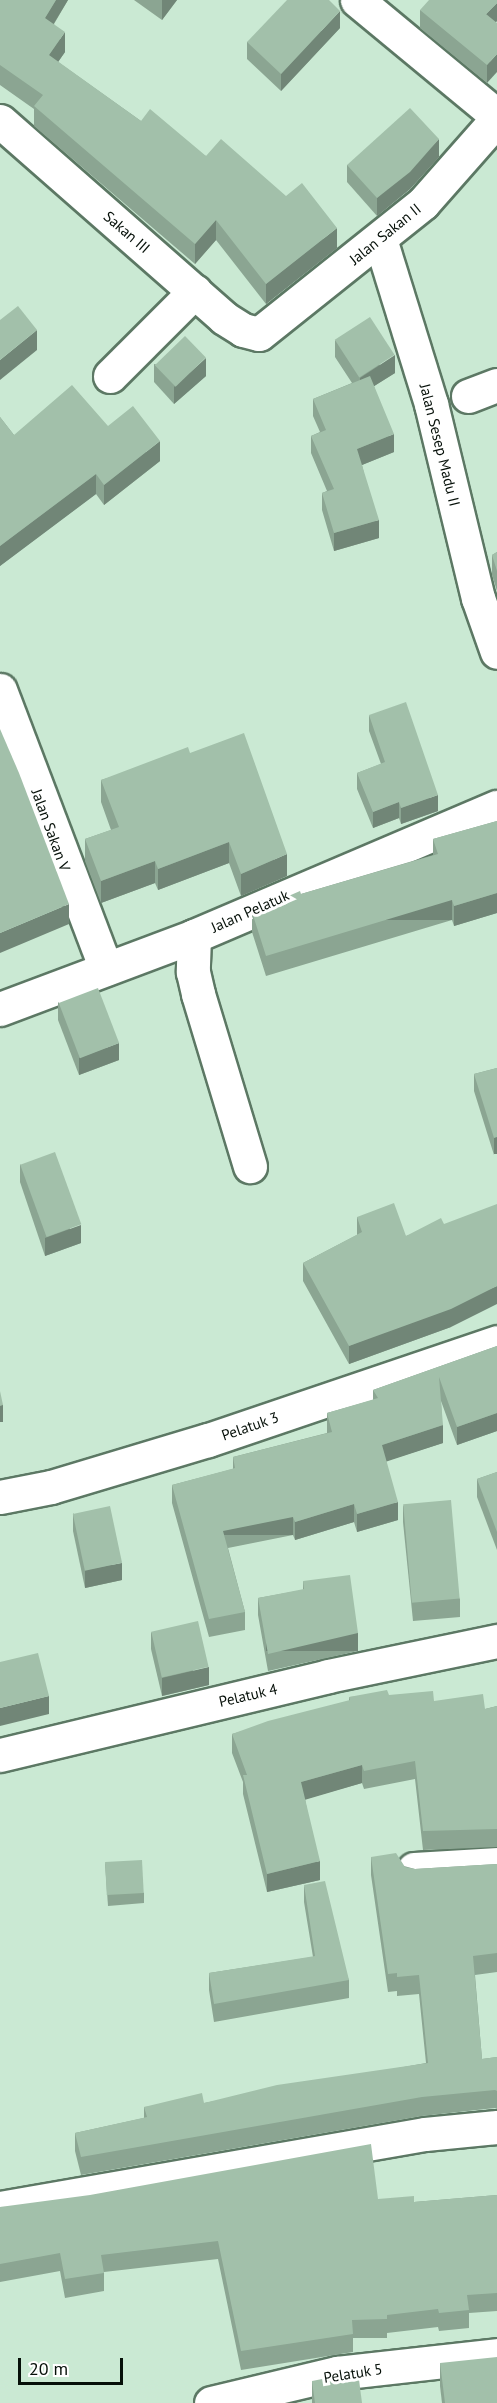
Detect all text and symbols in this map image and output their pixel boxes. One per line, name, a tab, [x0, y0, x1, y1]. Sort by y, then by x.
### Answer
street label: Jalan Sakan II	[346, 200, 424, 268]
street label: Sakan III	[100, 207, 154, 257]
street label: Jalan Sesep Madu II	[416, 382, 464, 508]
street label: Jalan Sakan V	[28, 786, 74, 874]
street label: Jalan Pelatuk	[208, 886, 292, 936]
street label: Pelatuk 3	[219, 1408, 281, 1444]
street label: Pelatuk 4	[217, 1680, 279, 1710]
scale bar	[21, 2346, 126, 2384]
text: 20 m	[29, 2357, 68, 2380]
street label: Pelatuk 5	[322, 2359, 384, 2387]

